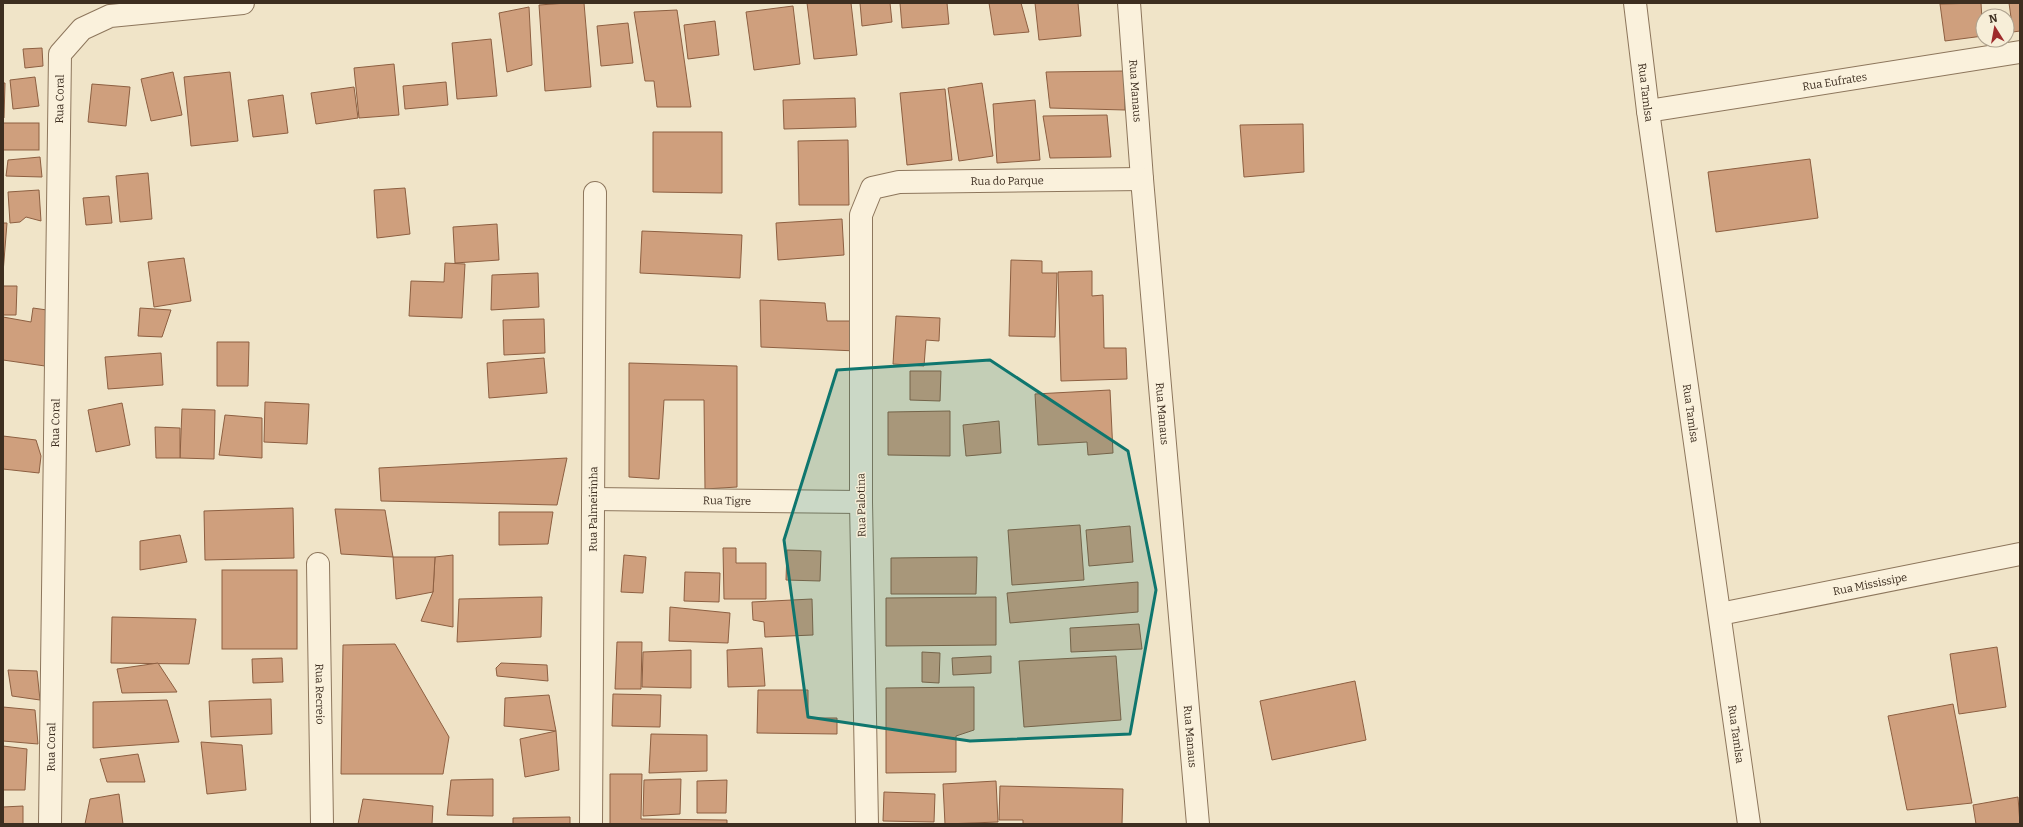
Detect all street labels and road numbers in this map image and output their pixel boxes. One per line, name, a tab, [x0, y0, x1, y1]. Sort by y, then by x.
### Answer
street label: Rua Manaus	[1126, 59, 1144, 123]
street label: Rua Tamlsa	[1635, 62, 1655, 123]
street label: Rua Eufrates	[1801, 70, 1868, 93]
street label: Rua Coral	[53, 75, 67, 124]
street label: Rua do Parque	[970, 174, 1044, 188]
street label: Rua Manaus	[1153, 382, 1171, 446]
street label: Rua Tamlsa	[1680, 383, 1701, 443]
street label: Rua Coral	[49, 398, 63, 448]
street label: Rua Palmeirinha	[587, 466, 600, 552]
street label: Rua Palotina	[854, 473, 869, 537]
street label: Rua Tigre	[703, 494, 751, 508]
street label: Rua Mississipe	[1832, 571, 1908, 598]
street label: Rua Recreio	[313, 663, 326, 725]
street label: Rua Tamlsa	[1725, 704, 1746, 764]
street label: Rua Manaus	[1181, 705, 1199, 768]
street label: Rua Coral	[45, 722, 58, 772]

